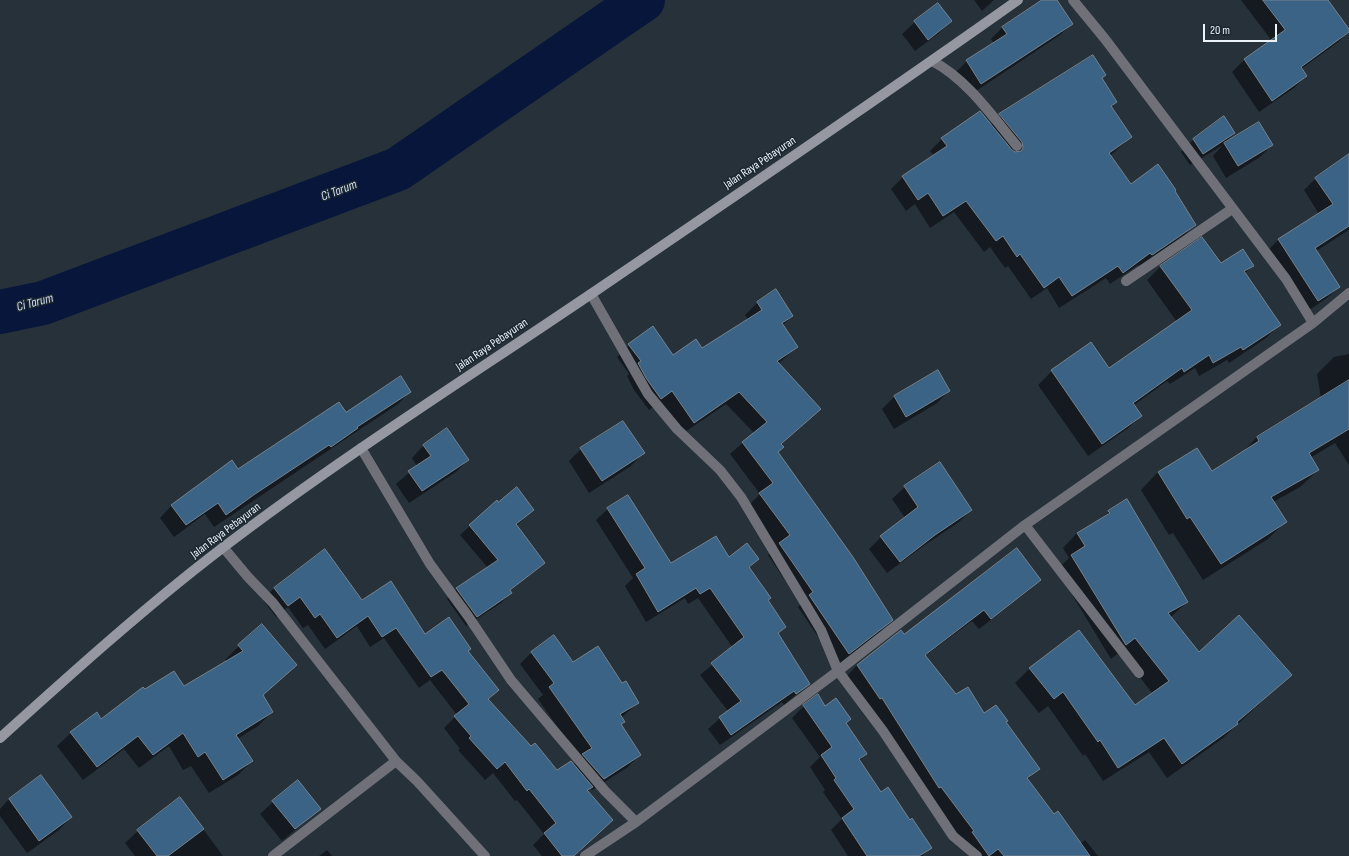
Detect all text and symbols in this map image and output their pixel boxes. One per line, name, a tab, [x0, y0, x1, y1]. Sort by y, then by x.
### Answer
scale bar	[1205, 16, 1279, 42]
text: 20 m	[1210, 23, 1230, 38]
street label: Jalan Raya Pebayuran	[721, 134, 799, 192]
water label: Ci Tarum	[319, 177, 359, 205]
water label: Ci Tarum	[15, 291, 55, 315]
street label: Jalan Raya Pebayuran	[453, 316, 531, 374]
street label: Jalan Raya Pebayuran	[188, 500, 264, 562]

